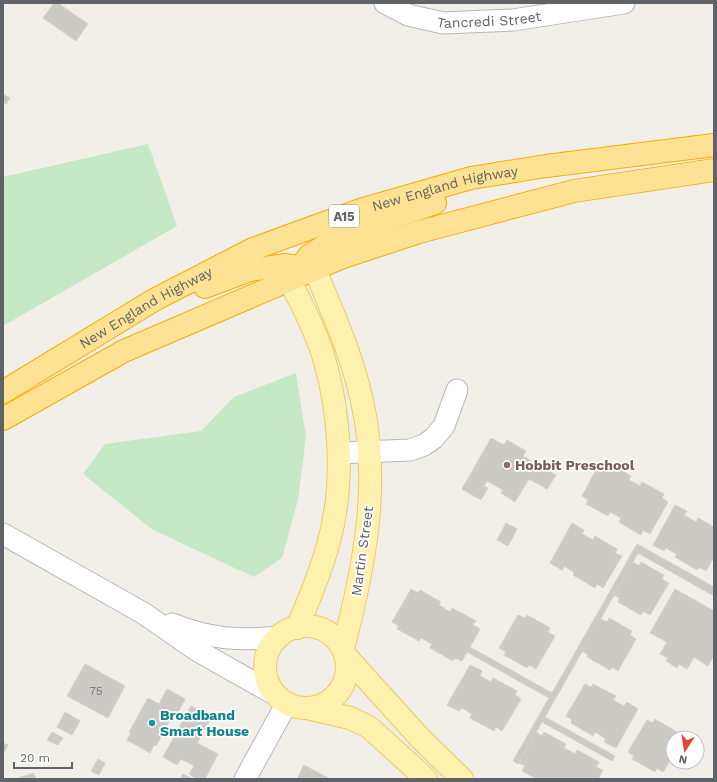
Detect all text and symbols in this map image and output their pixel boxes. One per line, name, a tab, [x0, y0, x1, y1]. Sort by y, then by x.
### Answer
street label: Tancredi Street	[435, 8, 542, 31]
street label: New England Highway	[370, 162, 520, 214]
road number: A15	[329, 205, 359, 227]
street label: New England Highway	[76, 263, 215, 352]
place label: Hobbit Preschool	[515, 457, 635, 473]
marker: Hobbit Preschool	[502, 460, 512, 470]
street label: Martin Street	[348, 505, 376, 597]
house number: 75	[89, 684, 103, 698]
place label: Broadband Smart House	[160, 707, 249, 739]
marker: Broadband Smart House	[147, 718, 157, 728]
north arrow	[665, 730, 705, 770]
scale bar	[14, 744, 72, 770]
text: 20 m	[20, 751, 50, 765]
text: N	[678, 752, 688, 766]

